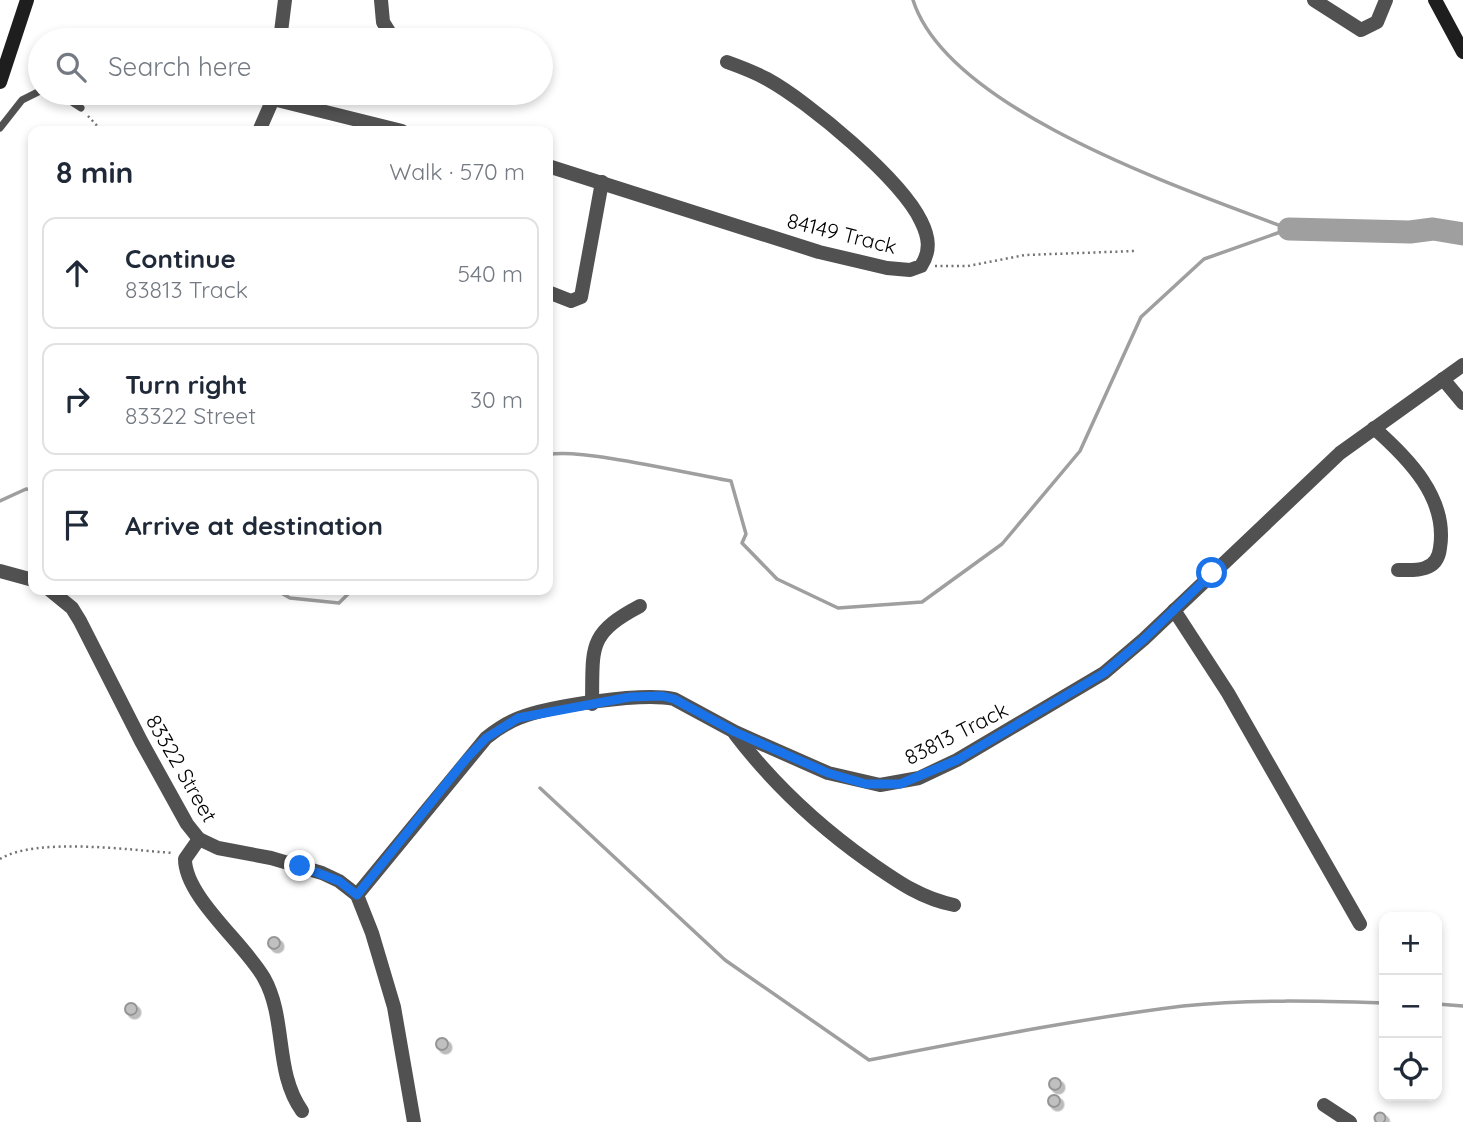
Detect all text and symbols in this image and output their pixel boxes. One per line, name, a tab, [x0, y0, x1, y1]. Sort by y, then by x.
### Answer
search box	[28, 28, 553, 105]
icon: search	[52, 48, 90, 86]
text: Search here	[108, 50, 252, 83]
text: 8 min	[56, 153, 133, 191]
text: Walk · 570 m	[389, 157, 525, 186]
street label: 84149 Track	[785, 207, 899, 259]
text: Continue	[125, 242, 236, 275]
icon: ahead	[58, 254, 96, 292]
text: 540 m	[457, 259, 523, 288]
text: 83813 Track	[125, 275, 248, 304]
text: Turn right	[125, 368, 247, 401]
icon: right	[58, 380, 96, 418]
text: 30 m	[470, 385, 523, 414]
text: 83322 Street	[125, 401, 256, 430]
icon: arrive	[58, 506, 96, 544]
text: Arrive at destination	[125, 509, 383, 542]
route start	[1196, 557, 1227, 588]
street label: 83813 Track	[900, 696, 1012, 770]
street label: 83322 Street	[141, 710, 223, 826]
route end	[284, 850, 315, 881]
map controls	[1379, 912, 1442, 1101]
button: +	[1379, 912, 1442, 975]
button: −	[1379, 975, 1442, 1038]
button: locate	[1379, 1038, 1442, 1101]

